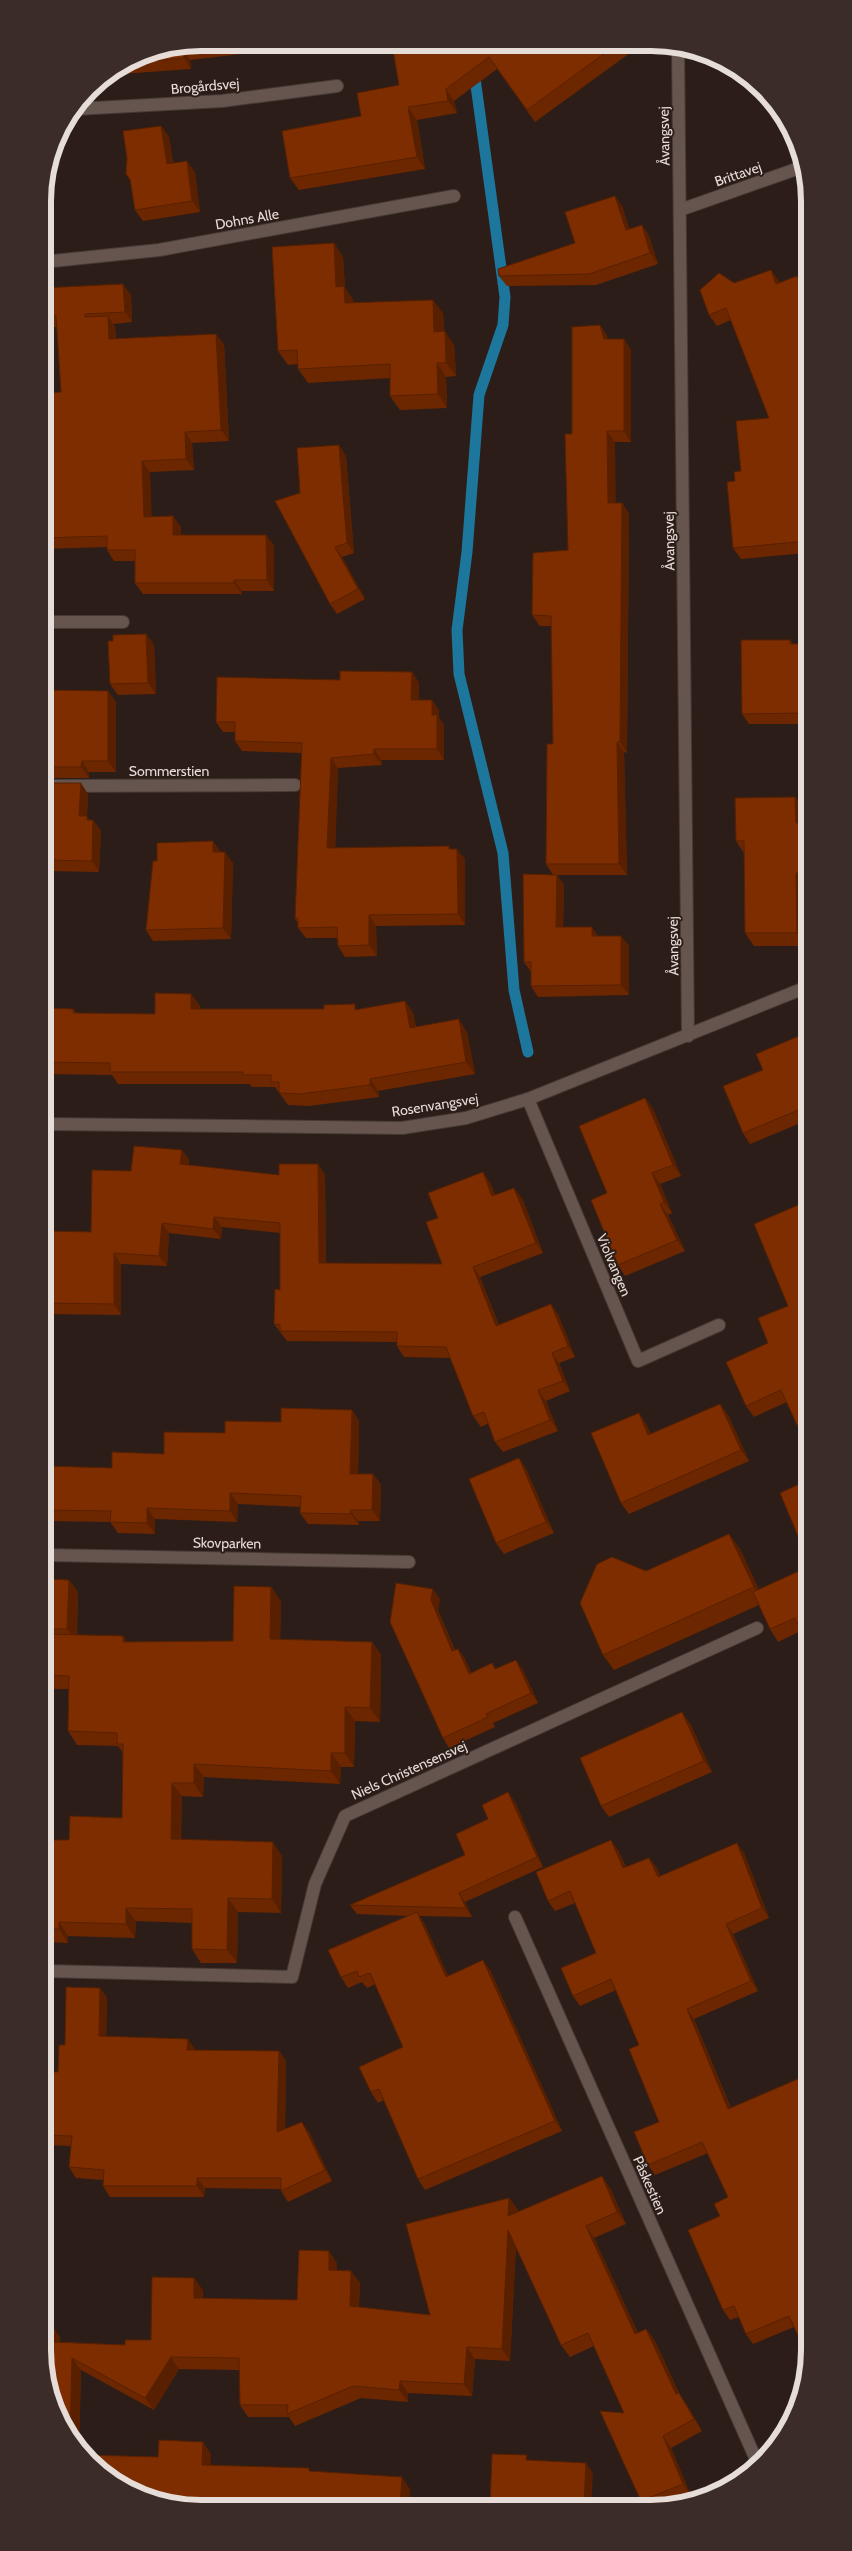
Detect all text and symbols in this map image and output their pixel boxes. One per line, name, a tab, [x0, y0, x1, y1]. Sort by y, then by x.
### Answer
street label: Brogårdsvej	[170, 74, 240, 98]
street label: Åvangsvej	[654, 106, 674, 166]
street label: Brittavej	[712, 158, 764, 190]
street label: Dohns Alle	[214, 205, 280, 233]
street label: Åvangsvej	[659, 511, 679, 571]
street label: Sommerstien	[129, 762, 209, 780]
street label: Åvangsvej	[663, 916, 683, 976]
street label: Rosenvangsvej	[390, 1089, 480, 1121]
street label: Violvangen	[593, 1231, 635, 1299]
street label: Skovparken	[193, 1533, 262, 1553]
street label: Niels Christensensvej	[348, 1736, 470, 1804]
street label: Påskestien	[629, 2153, 671, 2217]

